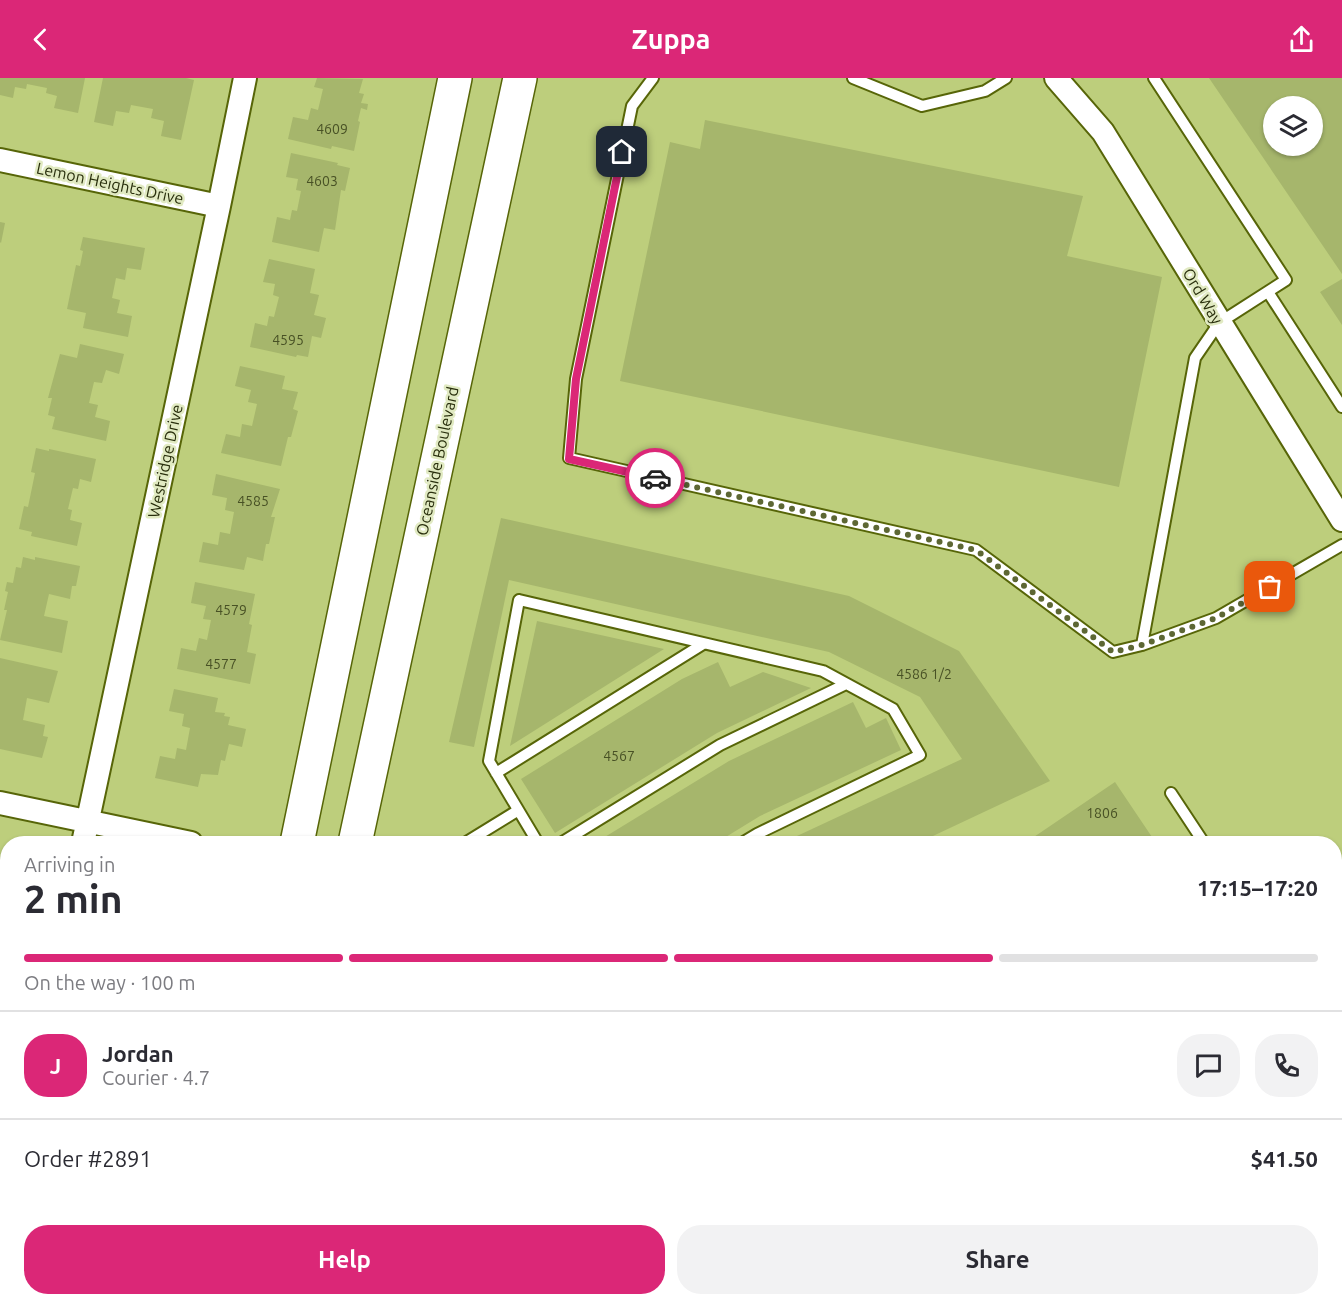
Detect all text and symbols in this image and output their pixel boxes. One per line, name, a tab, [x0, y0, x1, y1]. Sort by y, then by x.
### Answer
icon: back	[24, 23, 57, 56]
icon: share	[1285, 23, 1318, 56]
text: Zuppa	[632, 24, 710, 54]
map controls	[1263, 96, 1323, 156]
button: layers	[1263, 96, 1323, 156]
house number: 4609	[316, 121, 348, 137]
pin	[596, 126, 647, 177]
icon: home	[605, 135, 638, 168]
street label: Lemon Heights Drive	[35, 159, 185, 207]
house number: 4603	[306, 173, 338, 189]
street label: Ord Way	[1179, 265, 1227, 327]
house number: 4595	[272, 332, 304, 348]
street label: Oceanside Boulevard	[412, 385, 462, 537]
street label: Westridge Drive	[144, 403, 186, 519]
courier	[625, 448, 685, 508]
icon: car	[639, 462, 672, 495]
house number: 4585	[237, 493, 269, 509]
pin	[1244, 561, 1295, 612]
icon: bag	[1253, 570, 1286, 603]
house number: 4579	[215, 602, 247, 618]
house number: 4577	[205, 656, 237, 672]
house number: 4586 1/2	[896, 666, 952, 682]
house number: 4567	[603, 748, 635, 764]
house number: 1806	[1086, 805, 1118, 821]
text: Arriving in	[24, 853, 115, 876]
text: 17:15–17:20	[1197, 875, 1318, 900]
text: 2 min	[24, 877, 123, 920]
text: On the way · 100 m	[24, 971, 196, 994]
button: chat	[1177, 1034, 1240, 1097]
button: phone	[1255, 1034, 1318, 1097]
text: Jordan	[102, 1041, 174, 1066]
text: J	[50, 1053, 61, 1078]
text: Courier · 4.7	[102, 1066, 210, 1089]
text: Order #2891	[24, 1146, 152, 1171]
text: $41.50	[1251, 1146, 1318, 1171]
button: Help	[24, 1225, 665, 1294]
button: Share	[677, 1225, 1318, 1294]

